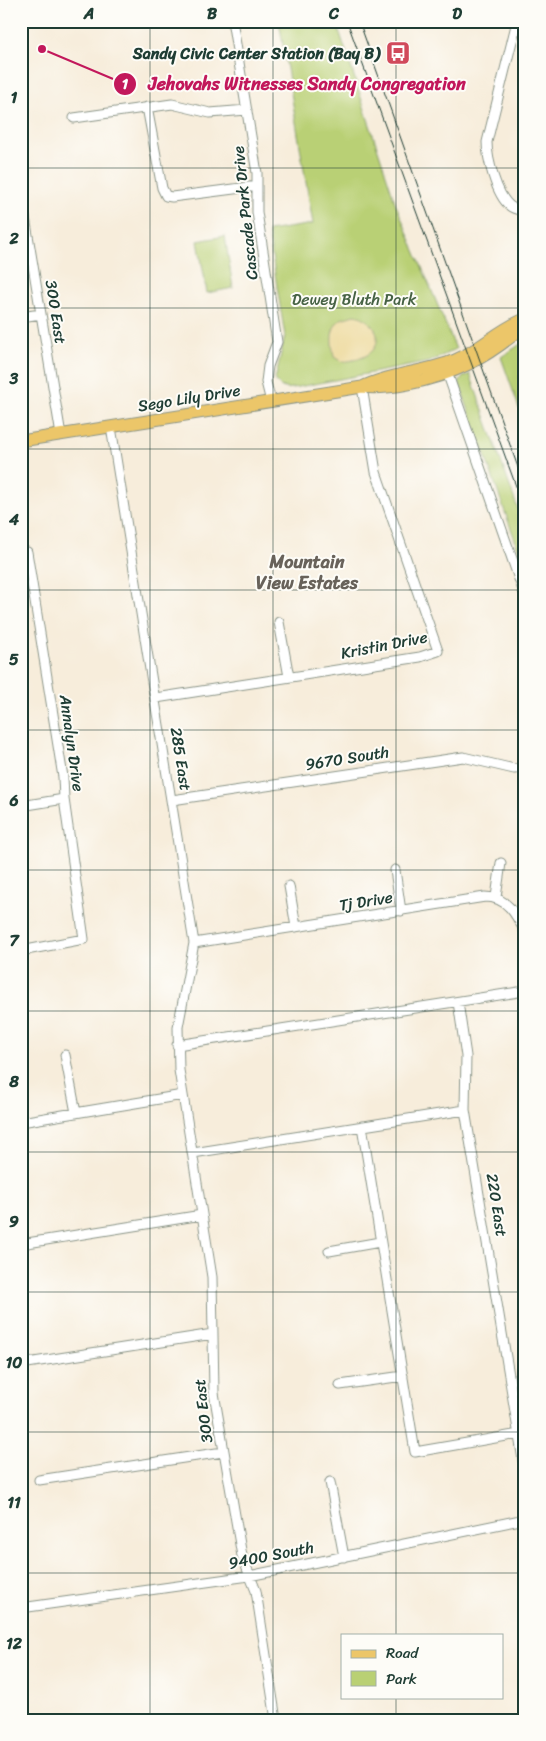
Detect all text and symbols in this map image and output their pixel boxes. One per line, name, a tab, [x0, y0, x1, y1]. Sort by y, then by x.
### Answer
text: A	[83, 0, 94, 28]
text: B	[207, 0, 218, 28]
text: C	[328, 0, 340, 28]
text: D	[452, 0, 462, 28]
place label: Sandy Civic Center Station (Bay B)	[132, 39, 381, 68]
bus stop icon: Sandy Civic Center Station (Bay B)	[385, 40, 411, 66]
callout: Jehovahs Witnesses Sandy Congregation	[113, 67, 476, 100]
text: Jehovahs Witnesses Sandy Congregation	[147, 68, 466, 100]
text: 1	[122, 71, 129, 97]
text: 1	[11, 83, 18, 112]
street label: Cascade Park Drive	[224, 144, 266, 281]
text: 2	[8, 224, 19, 253]
street label: 300 East	[37, 278, 75, 346]
park label: Dewey Bluth Park	[292, 285, 417, 314]
text: 3	[9, 364, 19, 393]
street label: Sego Lily Drive	[136, 376, 242, 420]
text: 4	[8, 505, 19, 534]
district label: Mountain View Estates	[256, 546, 359, 599]
street label: Kristin Drive	[338, 622, 430, 668]
text: 5	[9, 645, 19, 674]
street label: Annalyn Drive	[51, 692, 93, 793]
street label: 285 East	[162, 725, 200, 793]
street label: 9670 South	[303, 737, 391, 779]
text: 6	[8, 786, 19, 815]
street label: Tj Drive	[337, 882, 395, 920]
text: 7	[9, 926, 20, 955]
text: 8	[8, 1067, 19, 1096]
street label: 220 East	[478, 1171, 516, 1239]
text: 9	[9, 1207, 19, 1236]
text: 10	[6, 1348, 22, 1377]
street label: 300 East	[185, 1377, 221, 1445]
text: 11	[7, 1488, 21, 1517]
street label: 9400 South	[226, 1533, 316, 1577]
text: 12	[6, 1629, 23, 1658]
legend	[341, 1634, 504, 1698]
text: Road	[386, 1640, 419, 1666]
text: Park	[386, 1666, 417, 1692]

